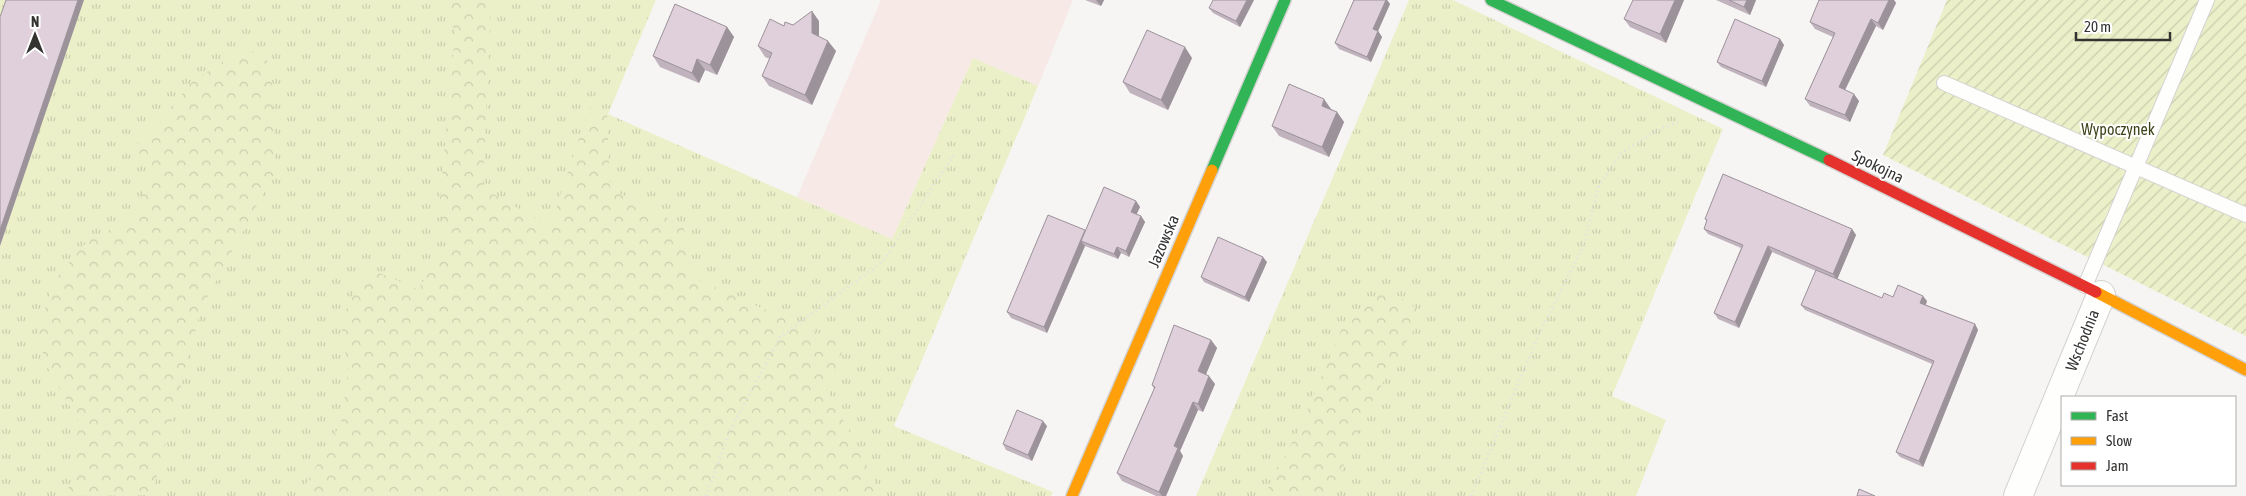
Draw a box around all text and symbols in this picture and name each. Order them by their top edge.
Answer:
north arrow [10,10,60,60]
scale bar [2076,10,2170,42]
text: N [31,14,39,30]
text: 20 m [2084,18,2111,35]
park label: Wypoczynek [2081,120,2155,139]
street label: Spokojna [1849,146,1907,187]
street label: Jazowska [1144,212,1182,270]
street label: Wschodnia [2062,307,2102,373]
legend [2061,396,2236,486]
text: Fast [2106,407,2128,424]
text: Slow [2106,432,2132,449]
text: Jam [2106,457,2129,474]

